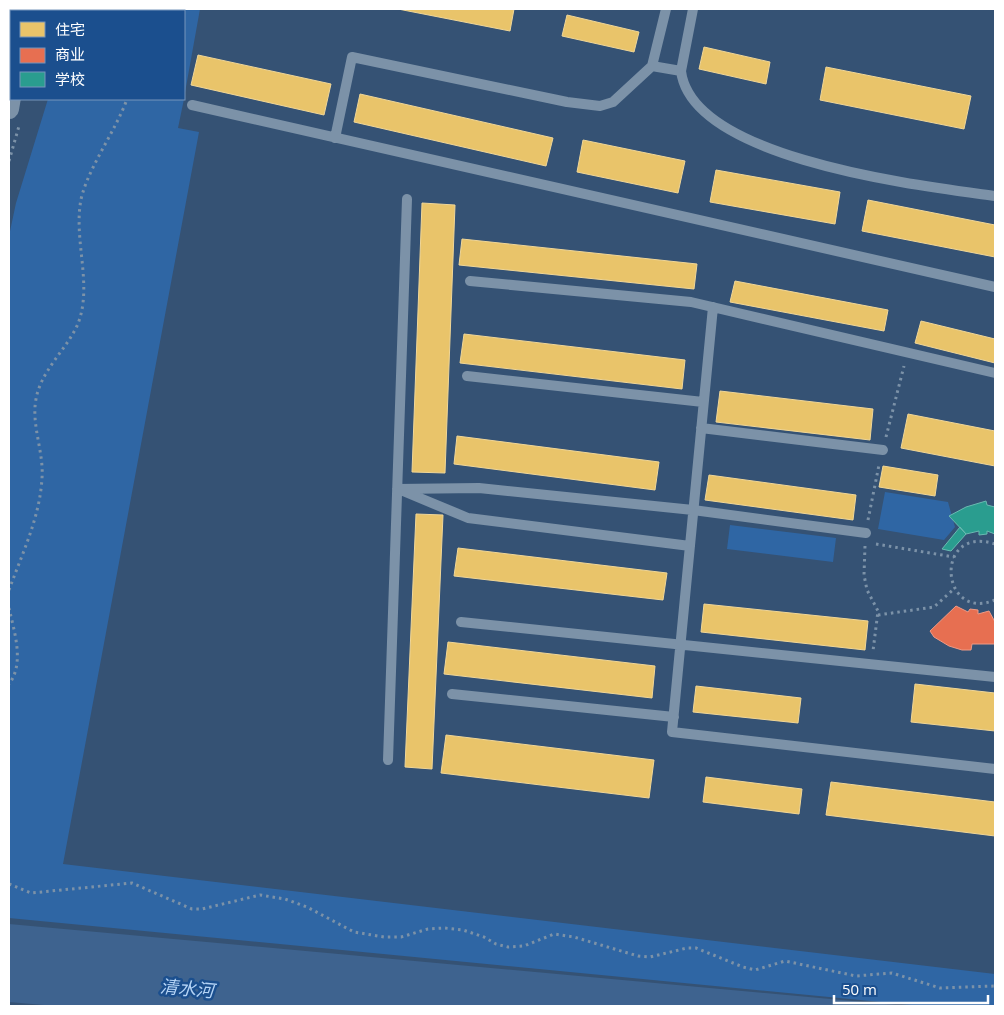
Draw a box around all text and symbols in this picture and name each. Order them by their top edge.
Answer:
legend [10,10,185,100]
text: 住宅 [55,19,85,39]
text: 商业 [55,44,85,64]
text: 学校 [55,69,85,89]
scale bar [834,972,988,1004]
water label: 清水河 [159,974,218,1003]
text: 50 m [842,979,877,999]

